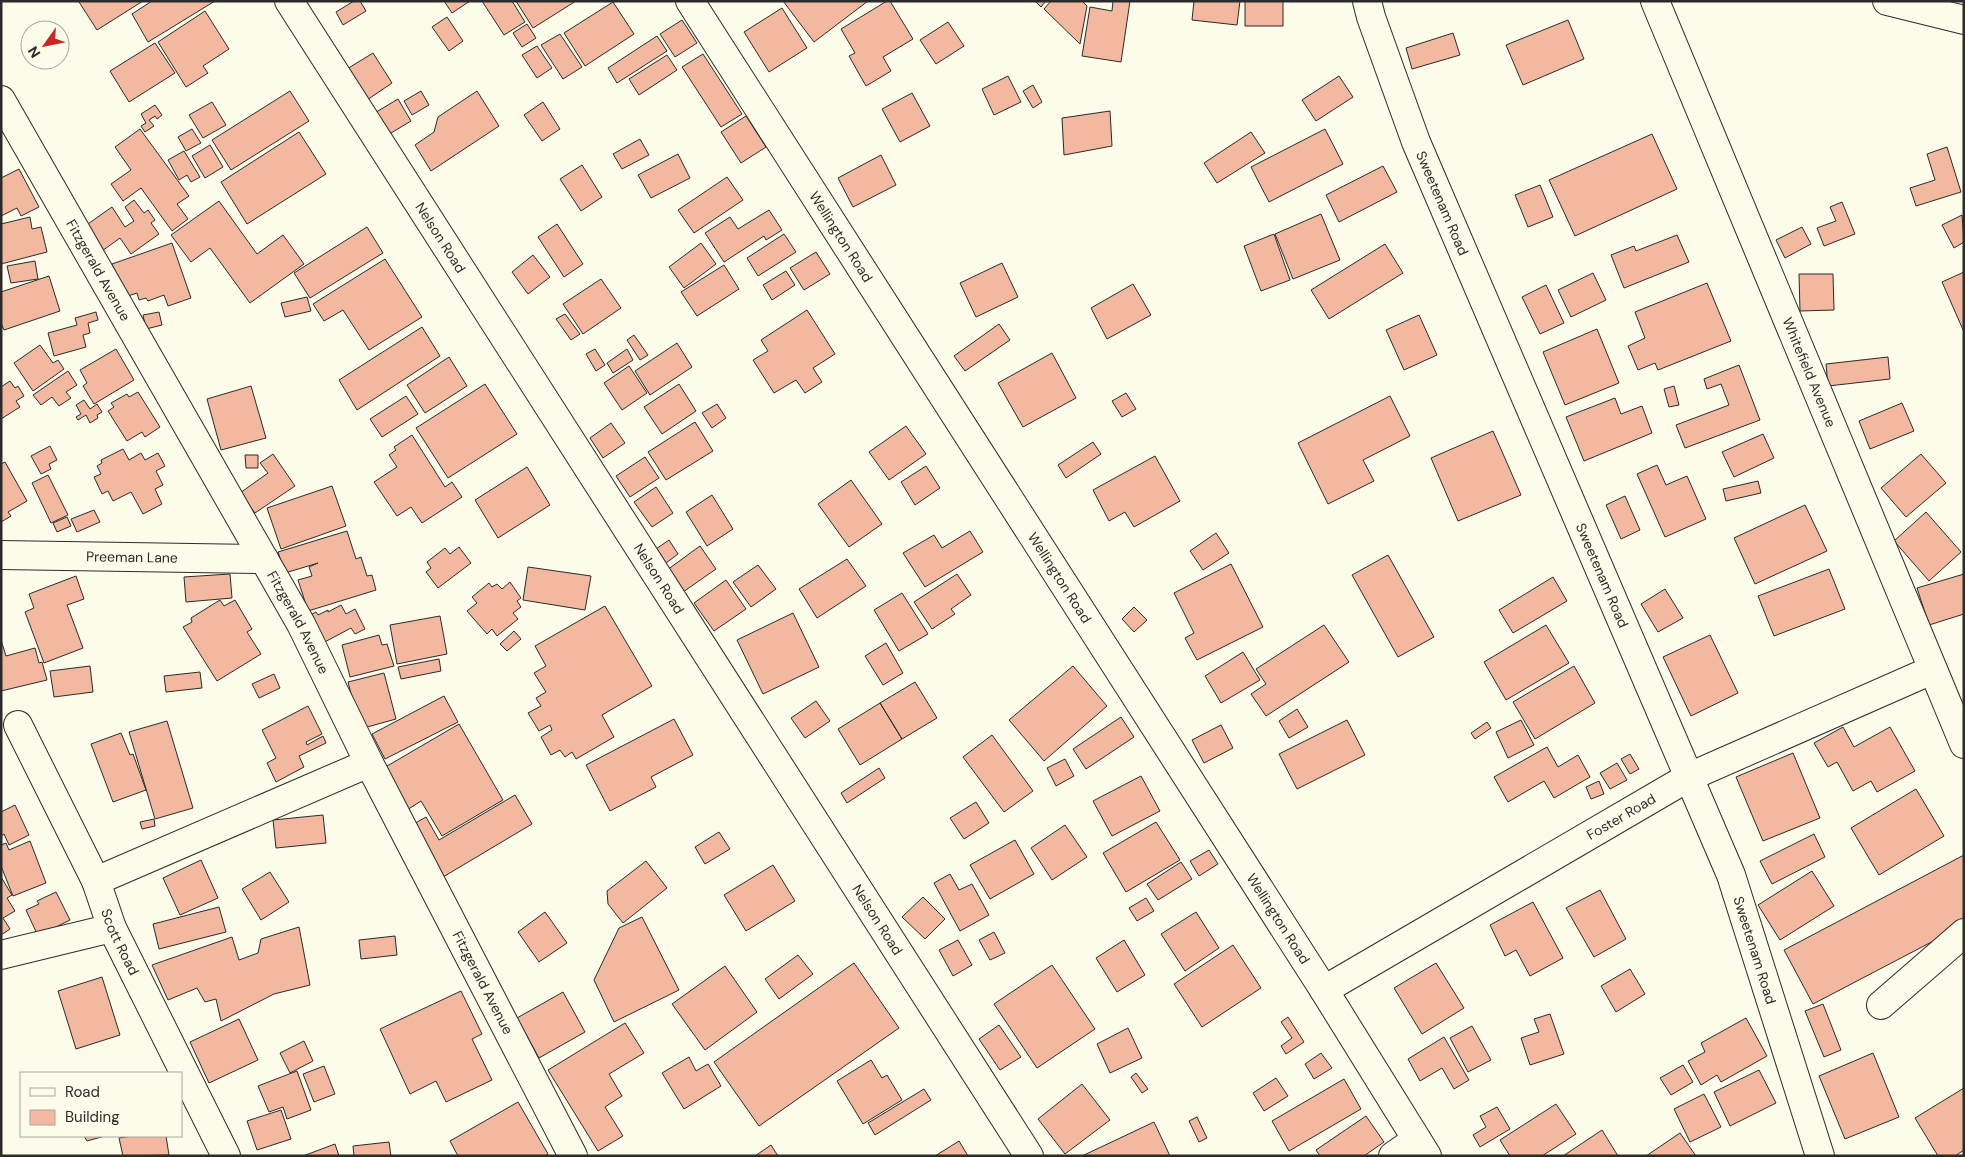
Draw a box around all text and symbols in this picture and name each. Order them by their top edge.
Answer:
north arrow [20,20,70,70]
text: N [24,43,44,61]
street label: Sweetenam Road [1412,148,1473,258]
street label: Wellington Road [805,188,877,285]
street label: Nelson Road [411,199,470,276]
street label: Fitzgerald Avenue [62,216,135,324]
street label: Whitefield Avenue [1779,315,1840,430]
street label: Sweetenam Road [1572,520,1633,630]
street label: Wellington Road [1024,529,1095,626]
street label: Nelson Road [630,540,688,617]
street label: Preeman Lane [86,547,178,567]
street label: Fitzgerald Avenue [263,567,333,677]
street label: Foster Road [1583,789,1659,844]
street label: Wellington Road [1243,870,1314,967]
street label: Nelson Road [848,881,907,958]
street label: Sweetenam Road [1729,894,1780,1006]
street label: Scott Road [97,906,143,978]
street label: Fitzgerald Avenue [449,928,517,1038]
legend [20,1072,182,1137]
text: Road [65,1082,100,1102]
text: Building [65,1107,120,1127]

